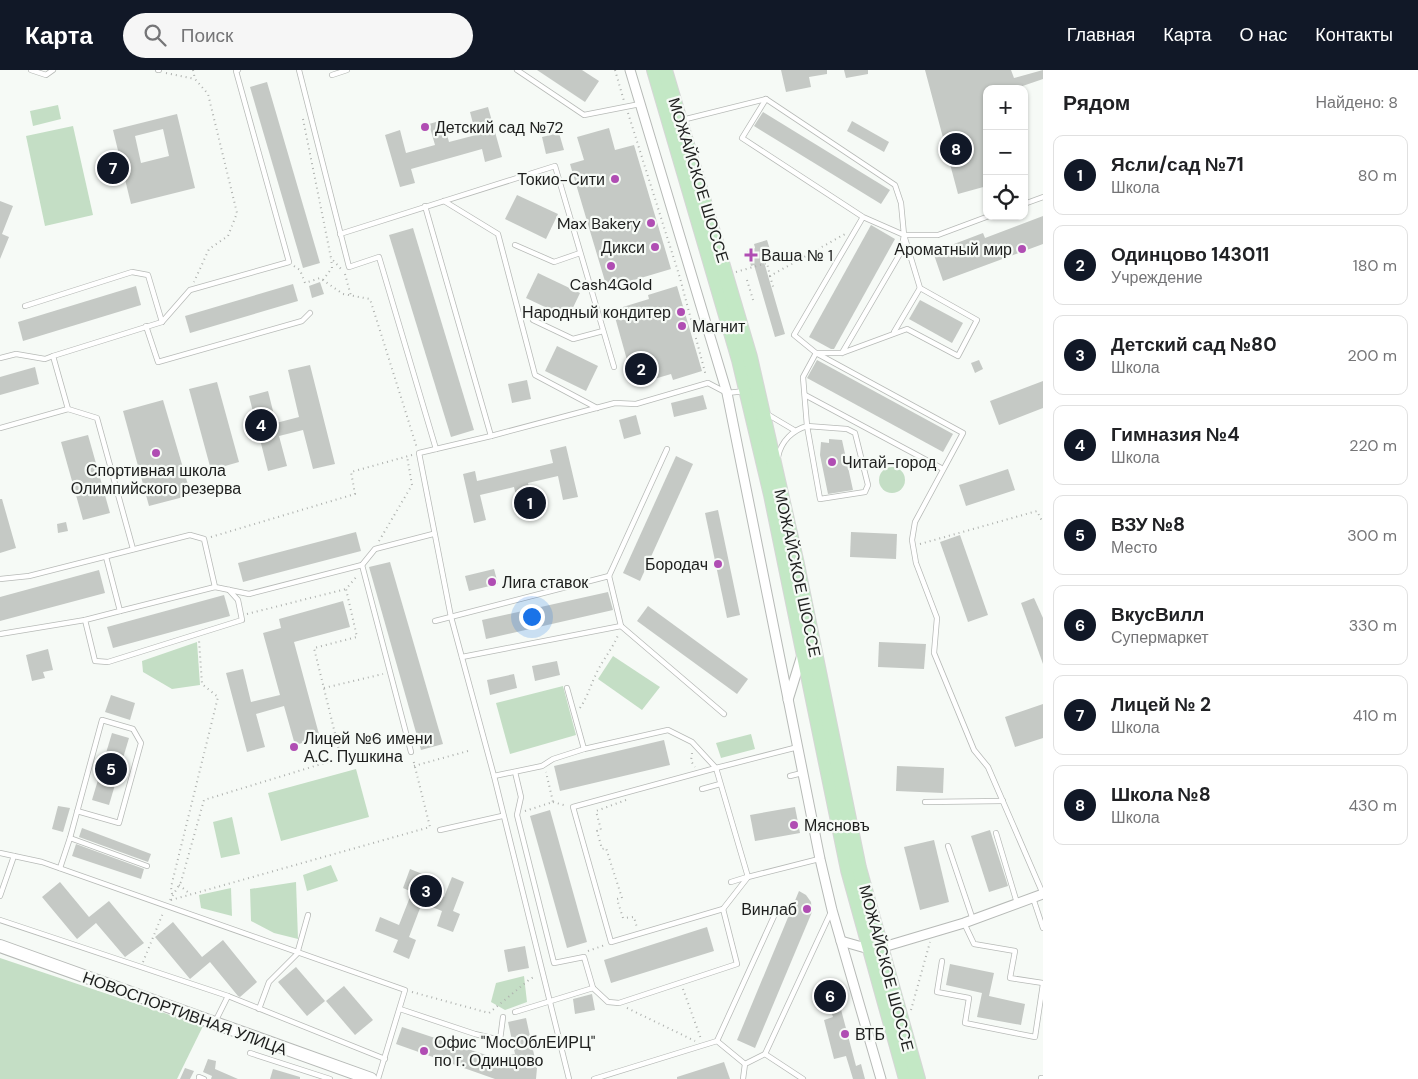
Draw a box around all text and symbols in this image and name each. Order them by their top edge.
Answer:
search box [123,13,473,58]
text: Карта [25,20,93,51]
icon: search [141,21,169,49]
text: Поиск [181,23,233,48]
text: Главная [1067,23,1135,47]
text: Карта [1163,23,1212,47]
text: О нас [1240,23,1287,47]
text: Контакты [1315,23,1393,47]
map controls [983,85,1028,220]
button: + [983,85,1028,130]
text: Рядом [1063,89,1130,117]
text: Найдено: 8 [1315,92,1398,113]
street label: МОЖАЙСКОЕ ШОССЕ [663,95,734,265]
place label: Детский сад №72 [435,117,563,138]
marker: Детский сад №72 [419,121,431,133]
pin: 8 [940,130,972,168]
button: − [983,130,1028,175]
pin: 7 [97,149,129,187]
text: Ясли/сад №71 [1111,152,1244,177]
text: 1 [1077,165,1083,186]
text: 80 m [1358,165,1397,186]
place label: Токио-Сити [517,169,605,190]
marker: Токио-Сити [609,173,621,185]
button: locate [983,175,1028,220]
text: Школа [1111,177,1160,198]
place label: Max Bakery [557,213,641,234]
marker: Max Bakery [645,217,657,229]
place label: Дикси [601,237,645,258]
place label: Ароматный мир [894,239,1012,260]
marker: Дикси [649,241,661,253]
text: Одинцово 143011 [1111,242,1269,267]
marker: Ароматный мир [1016,243,1028,255]
place label: Ваша № 1 [761,245,833,266]
marker: Ваша № 1 [745,249,757,261]
text: 2 [1075,255,1085,276]
text: 180 m [1353,255,1397,276]
marker: Cash4Gold [605,260,617,272]
text: Учреждение [1111,267,1203,288]
place label: Cash4Gold [570,274,652,295]
place label: Народный кондитер [522,302,671,323]
marker: Народный кондитер [675,306,687,318]
place label: Магнит [692,316,746,337]
marker: Магнит [676,320,688,332]
text: Детский сад №80 [1111,332,1277,357]
text: 3 [1075,345,1085,366]
text: 200 m [1348,345,1397,366]
pin: 2 [625,350,657,388]
text: Школа [1111,357,1160,378]
pin: 4 [245,406,277,444]
text: Гимназия №4 [1111,422,1240,447]
text: 4 [1075,435,1085,456]
text: 220 m [1349,435,1397,456]
marker: Спортивная школа Олимпийского резерва [150,447,162,459]
text: Школа [1111,447,1160,468]
place label: Читай-город [842,452,937,473]
marker: Читай-город [826,456,838,468]
place label: Спортивная школа Олимпийского резерва [71,460,241,499]
pin: 1 [514,484,546,522]
street label: МОЖАЙСКОЕ ШОССЕ [769,487,826,659]
text: ВЗУ №8 [1111,512,1185,537]
text: 5 [1075,525,1085,546]
text: 300 m [1347,525,1397,546]
text: Место [1111,537,1157,558]
place label: Бородач [645,554,708,575]
marker: Бородач [712,558,724,570]
place label: Лига ставок [502,572,589,593]
marker: Лига ставок [486,576,498,588]
text: ВкусВилл [1111,602,1204,627]
your location [519,604,545,630]
text: 6 [1075,615,1085,636]
text: 330 m [1349,615,1397,636]
text: Супермаркет [1111,627,1209,648]
text: Лицей № 2 [1111,692,1211,717]
text: 7 [1076,705,1084,726]
text: 410 m [1353,705,1397,726]
text: Школа [1111,717,1160,738]
place label: Лицей №6 имени А.С. Пушкина [304,728,433,767]
marker: Лицей №6 имени А.С. Пушкина [288,741,300,753]
pin: 5 [95,750,127,788]
text: Школа №8 [1111,782,1211,807]
text: 8 [1075,795,1085,816]
text: 430 m [1348,795,1397,816]
text: Школа [1111,807,1160,828]
place label: Мясновъ [804,815,870,836]
marker: Мясновъ [788,819,800,831]
pin: 3 [410,872,442,910]
street label: МОЖАЙСКОЕ ШОССЕ [854,883,919,1054]
place label: Винлаб [741,899,797,920]
marker: Винлаб [801,903,813,915]
street label: НОВОСПОРТИВНАЯ УЛИЦА [80,967,290,1060]
pin: 6 [814,977,846,1015]
place label: ВТБ [855,1024,885,1045]
marker: ВТБ [839,1028,851,1040]
place label: Офис "МосОблЕИРЦ" по г. Одинцово [434,1032,596,1071]
marker: Офис "МосОблЕИРЦ" по г. Одинцово [418,1045,430,1057]

